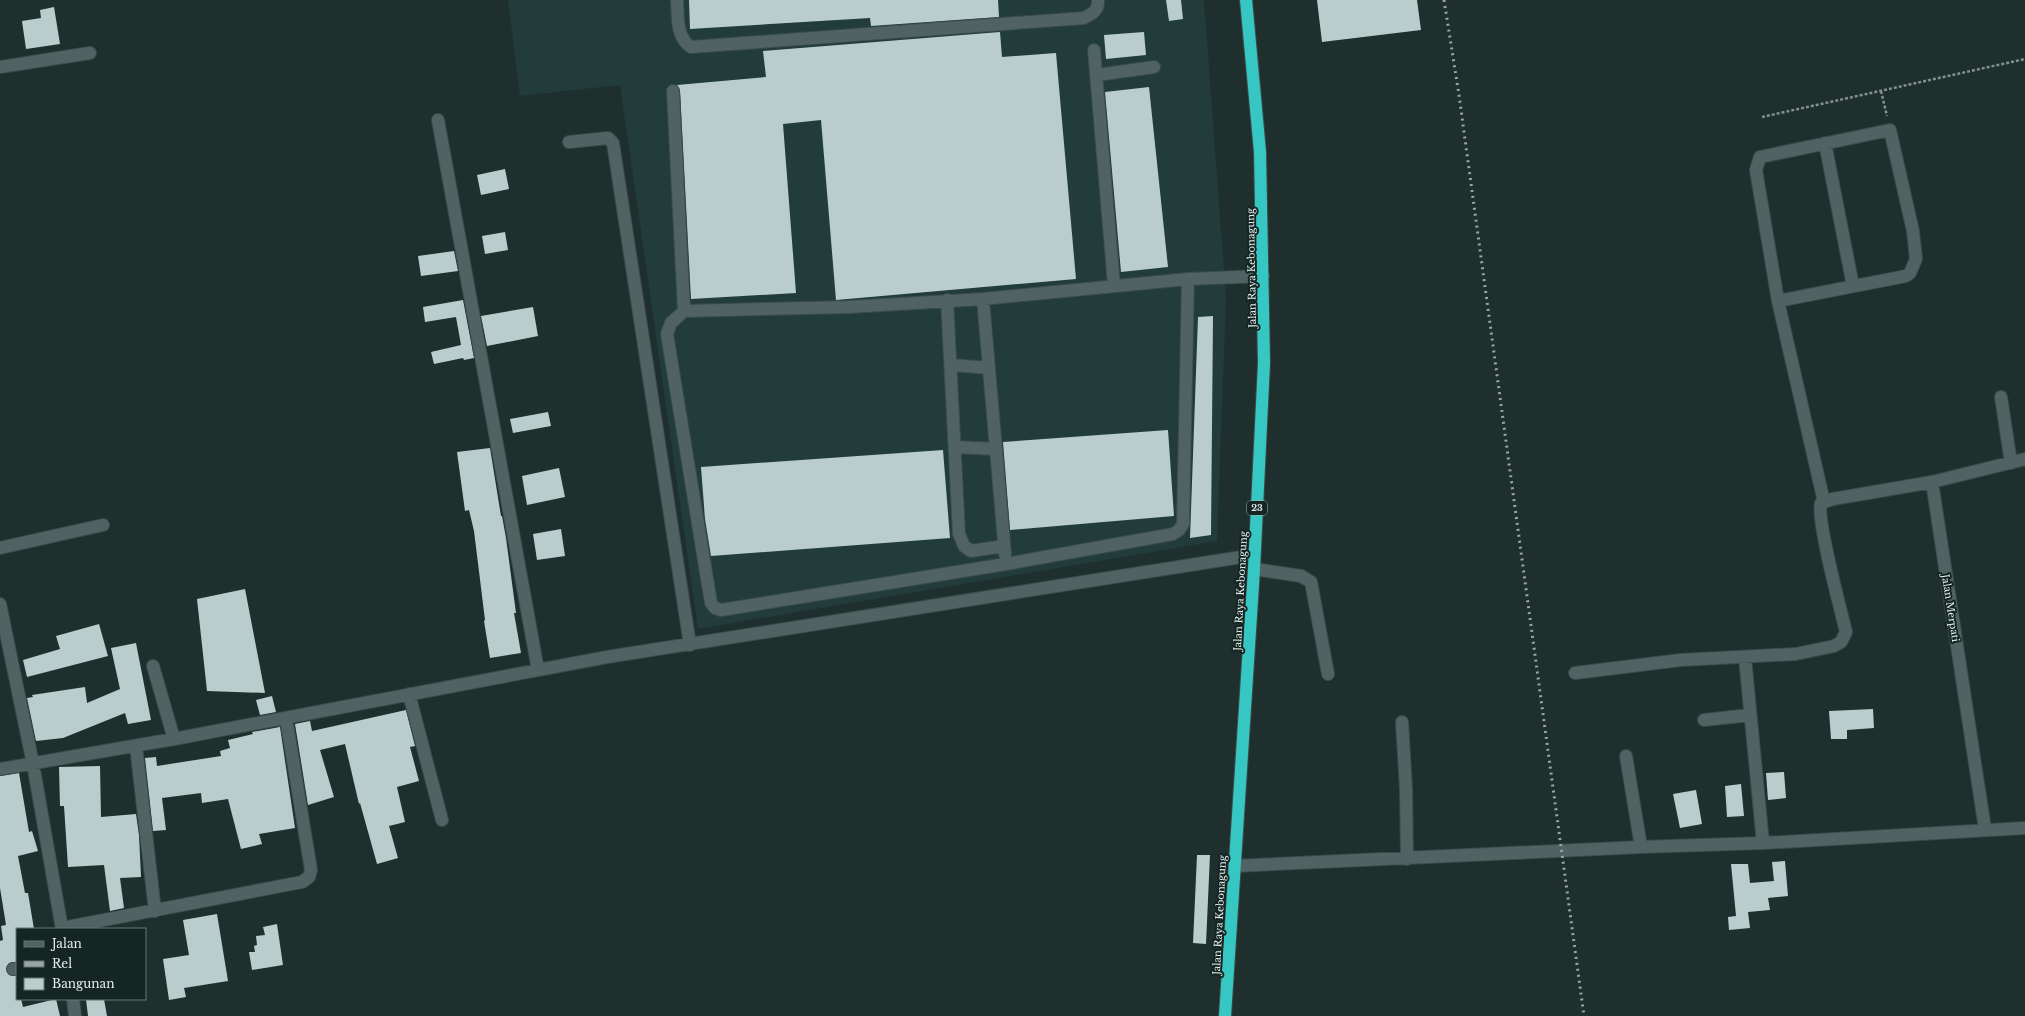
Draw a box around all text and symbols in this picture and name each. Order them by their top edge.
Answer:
street label: Jalan Raya Kebonagung [1244,207,1259,330]
road number: 23 [1247,501,1267,515]
street label: Jalan Raya Kebonagung [1231,530,1250,653]
street label: Jalan Merpati [1938,571,1962,643]
street label: Jalan Raya Kebonagung [1210,854,1229,977]
legend [16,928,146,1000]
text: Jalan [50,936,82,951]
text: Rel [52,956,72,971]
text: Bangunan [52,976,115,991]

